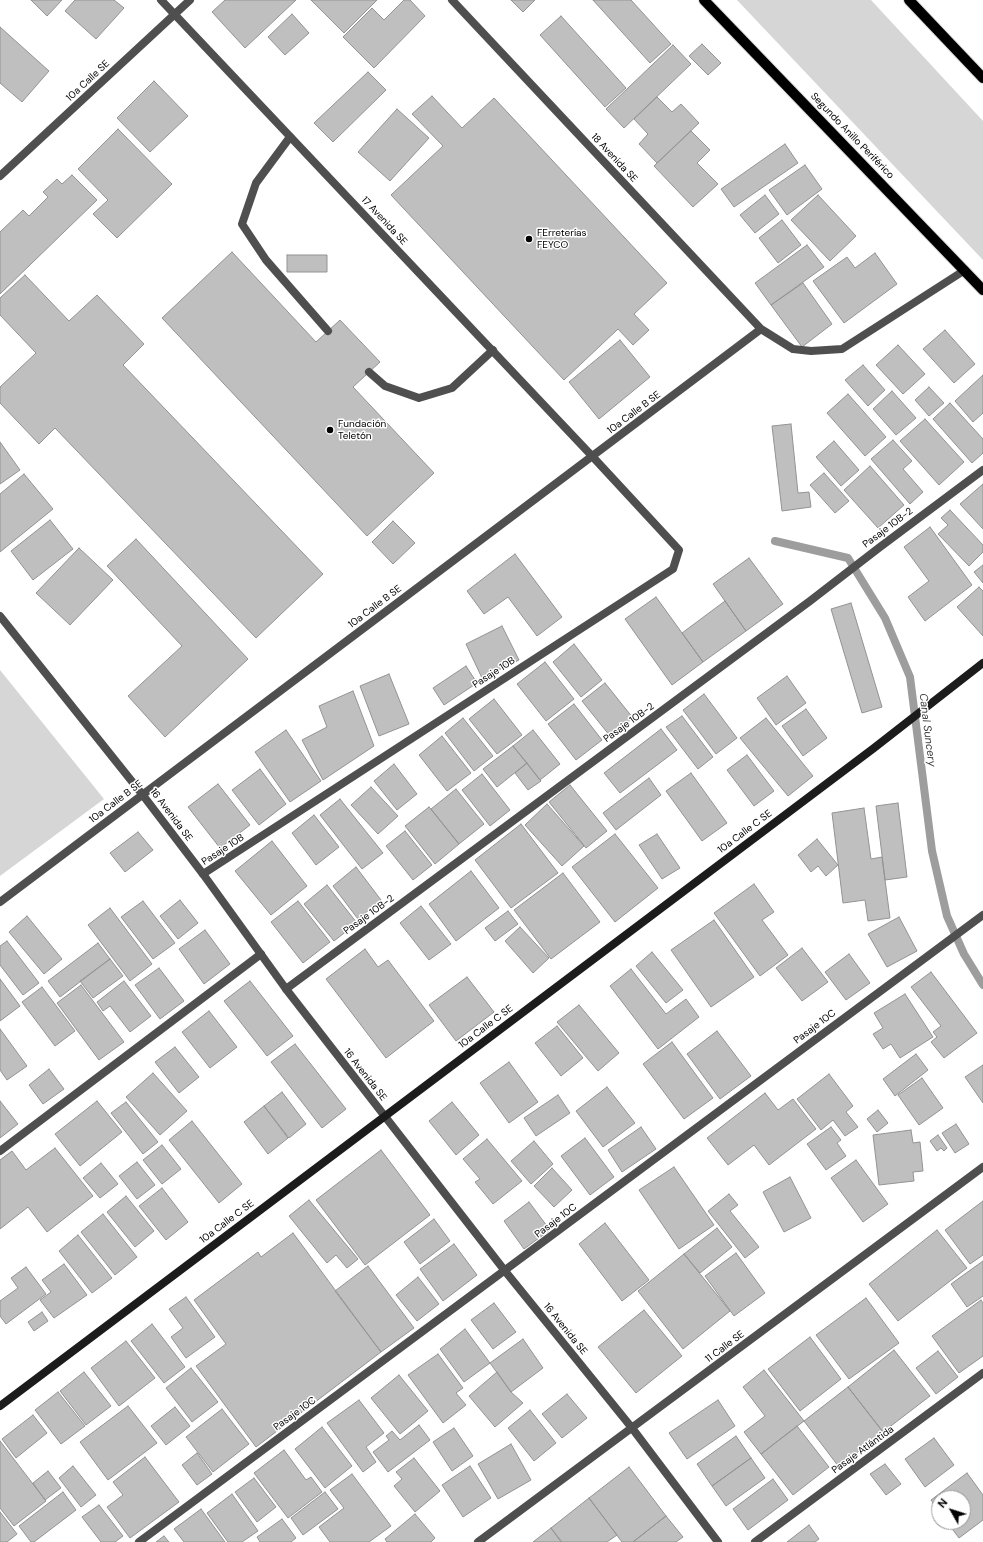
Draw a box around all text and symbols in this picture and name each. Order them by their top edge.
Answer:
street label: 10a Calle SE [64,58,112,104]
street label: Segundo Anillo Periférico [808,90,896,182]
street label: 18 Avenida SE [588,131,640,185]
street label: 17 Avenida SE [359,194,409,248]
place label: FErreterías FEYCO [537,227,587,250]
marker: FErreterías FEYCO [524,234,534,244]
street label: 10a Calle B SE [605,389,663,437]
place label: Fundación Teletón [338,418,386,442]
marker: Fundación Teletón [325,425,335,435]
street label: Pasaje 10B-2 [861,505,915,551]
street label: 10a Calle B SE [346,583,404,631]
street label: Pasaje 10B [471,655,517,691]
water label: Canal Suncery [916,693,938,767]
street label: Pasaje 10B-2 [601,701,657,745]
street label: 10a Calle B SE [87,778,145,826]
street label: 16 Avenida SE [147,786,195,844]
street label: 10a Calle C SE [716,808,774,856]
street label: Pasaje 10B [200,832,246,868]
street label: Pasaje 10B-2 [341,893,397,937]
street label: 10a Calle C SE [457,1003,515,1051]
street label: Pasaje 10C [792,1007,838,1047]
street label: 16 Avenida SE [341,1047,389,1103]
street label: 10a Calle C SE [198,1198,256,1246]
street label: Pasaje 10C [533,1201,579,1241]
street label: 16 Avenida SE [541,1301,589,1357]
street label: 11 Calle SE [703,1328,747,1366]
street label: Pasaje 10C [272,1395,318,1433]
street label: Pasaje Atlántida [830,1423,896,1477]
north arrow [931,1490,971,1530]
text: N [934,1496,950,1511]

